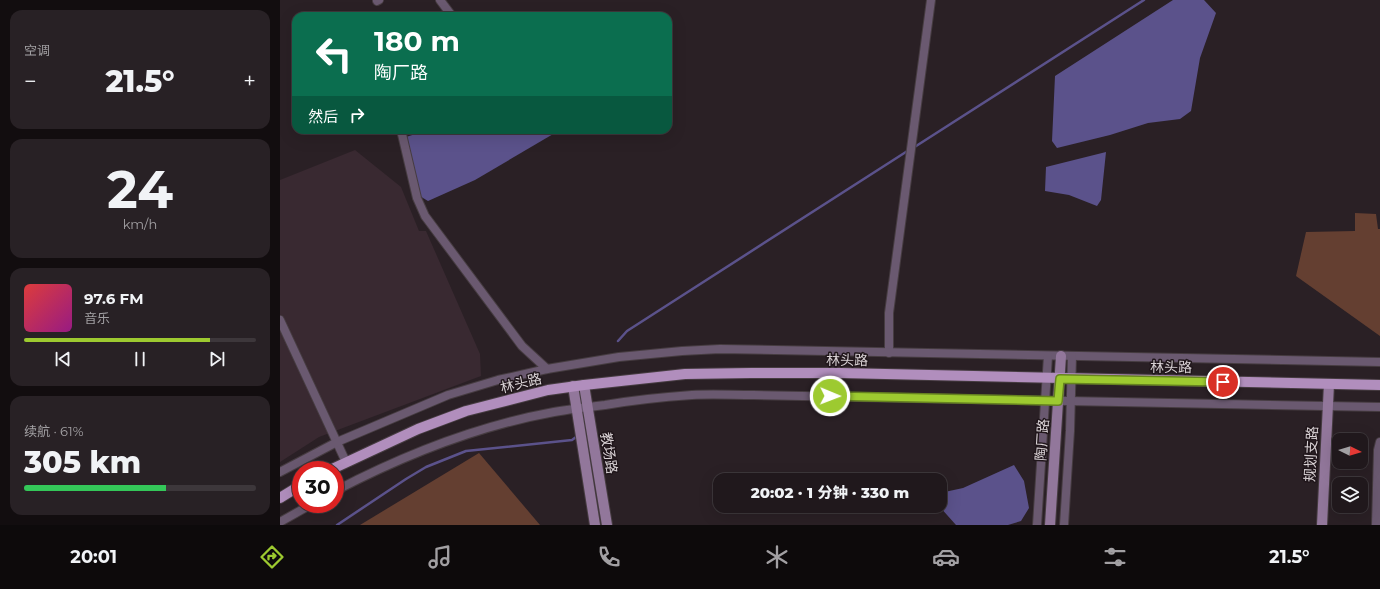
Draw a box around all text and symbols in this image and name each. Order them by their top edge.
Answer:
text: 180 m [374,24,460,58]
icon: left [308,28,360,80]
text: 空调 [24,42,50,58]
text: 陶厂路 [374,62,428,84]
text: 21.5° [105,63,175,100]
text: − [24,68,37,95]
text: + [243,68,256,95]
icon: right [346,104,368,126]
text: 然后 [308,107,338,126]
text: 24 [107,158,173,221]
text: km/h [123,216,157,232]
text: 97.6 FM [84,289,144,308]
text: 音乐 [84,310,110,326]
icon: previous [52,348,74,370]
icon: pause [129,348,151,370]
icon: next [206,348,228,370]
street label: 林头路 [826,351,868,369]
street label: 林头路 [1150,358,1192,376]
pin [1206,365,1240,399]
street label: 林头路 [498,369,544,397]
icon: arrive [1212,371,1234,393]
position arrow [809,375,851,417]
street label: 陶厂路 [1032,418,1052,462]
text: 续航 · 61% [24,423,83,439]
street label: 规划支路 [1301,426,1321,482]
street label: 教场路 [597,431,621,475]
north arrow [1332,433,1368,469]
map controls [1332,433,1368,513]
text: 305 km [24,444,141,481]
speed limit sign: 30 [292,461,344,513]
button: layers [1332,477,1368,513]
text: 20:02 · 1 分钟 · 330 m [751,483,909,502]
icon: directions [258,543,286,571]
icon: music [426,543,454,571]
icon: phone [595,543,623,571]
icon: climate [763,543,791,571]
icon: car [932,543,960,571]
icon: filters [1101,543,1129,571]
text: 20:01 [70,546,117,568]
text: 21.5° [1269,546,1310,568]

